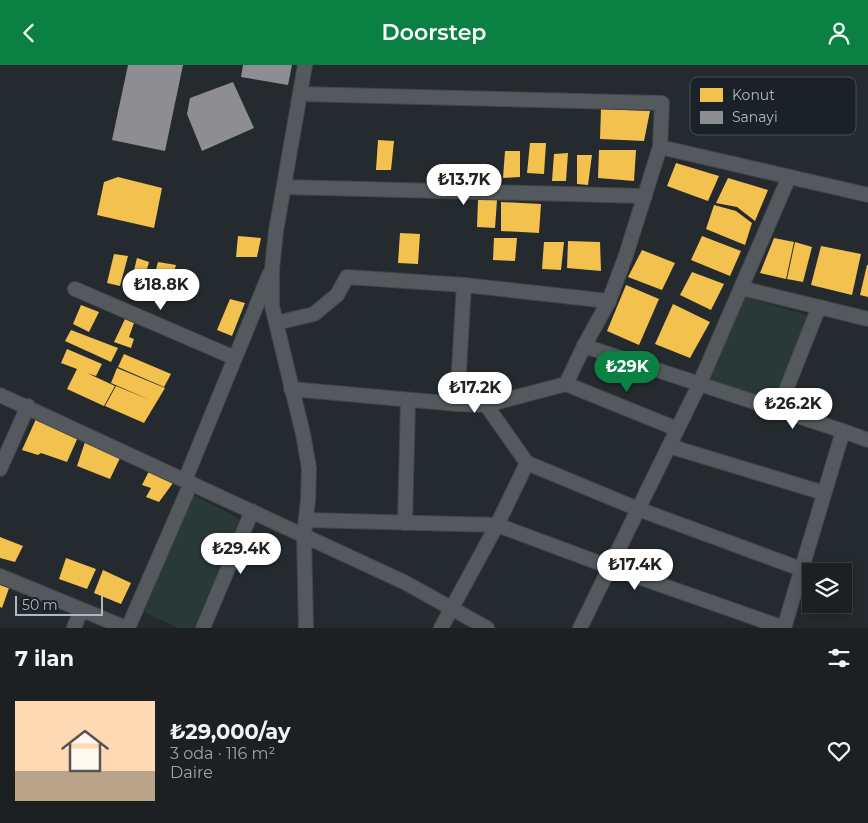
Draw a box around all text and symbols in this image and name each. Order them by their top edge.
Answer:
icon: back [15,19,43,47]
text: Doorstep [382,19,486,46]
icon: person [825,19,853,47]
legend [690,77,856,135]
text: Konut [732,86,775,104]
text: Sanayi [732,108,778,126]
pin: ₺13.7K [423,163,505,206]
text: ₺13.7K [438,170,490,189]
pin: ₺18.8K [120,269,202,311]
text: ₺18.8K [133,275,189,294]
pin: ₺29K [597,351,657,393]
text: ₺29K [605,357,649,376]
pin: ₺17.2K [434,371,516,414]
text: ₺17.2K [449,378,501,397]
pin: ₺26.2K [752,387,834,430]
text: ₺26.2K [764,394,822,413]
pin: ₺29.4K [200,533,282,575]
text: ₺29.4K [212,539,270,558]
pin: ₺17.4K [594,549,676,591]
text: ₺17.4K [608,555,662,574]
map controls [802,563,852,613]
button: layers [802,563,852,613]
scale bar [15,593,102,616]
text: 50 m [22,596,58,614]
icon: filters [825,644,853,672]
text: 7 ilan [15,646,74,671]
text: ₺29,000/ay [170,719,291,744]
icon: home [55,721,115,781]
icon: heart [825,737,853,765]
text: 3 oda · 116 m² [170,744,275,763]
text: Daire [170,763,213,782]

